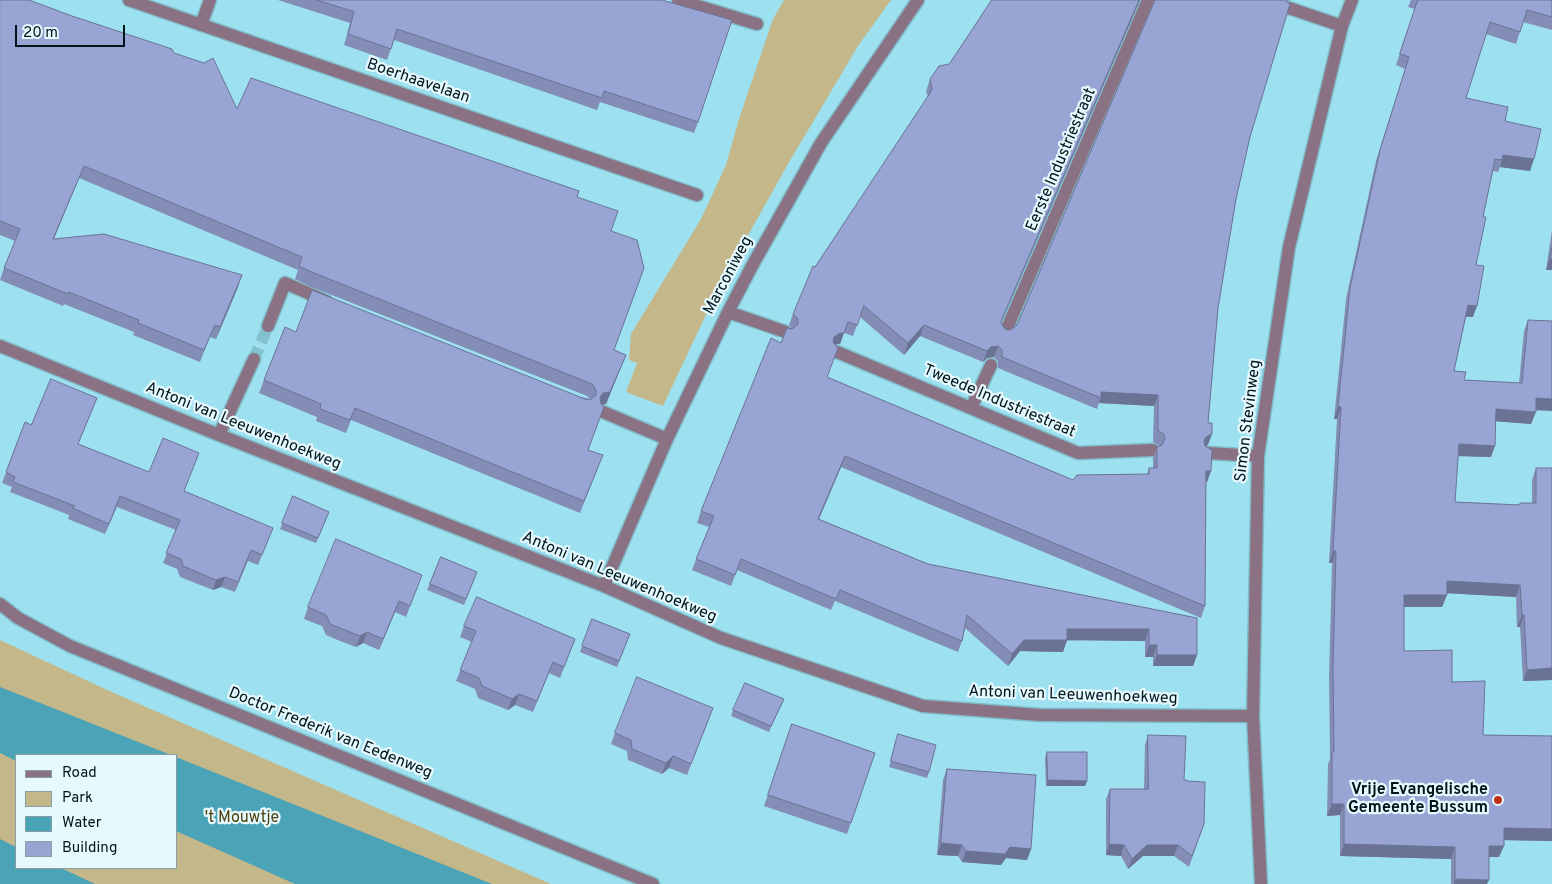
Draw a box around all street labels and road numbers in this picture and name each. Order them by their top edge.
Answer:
street label: Boerhaavelaan [364,55,472,109]
street label: Eerste Industriestraat [1023,85,1101,235]
street label: Marconiweg [700,233,758,319]
street label: Simon Stevinweg [1232,359,1266,483]
street label: Tweede Industriestraat [920,361,1078,443]
street label: Antoni van Leeuwenhoekweg [142,379,344,475]
street label: Antoni van Leeuwenhoekweg [519,528,719,628]
street label: Antoni van Leeuwenhoekweg [968,683,1178,709]
street label: Doctor Frederik van Eedenweg [225,684,435,784]

